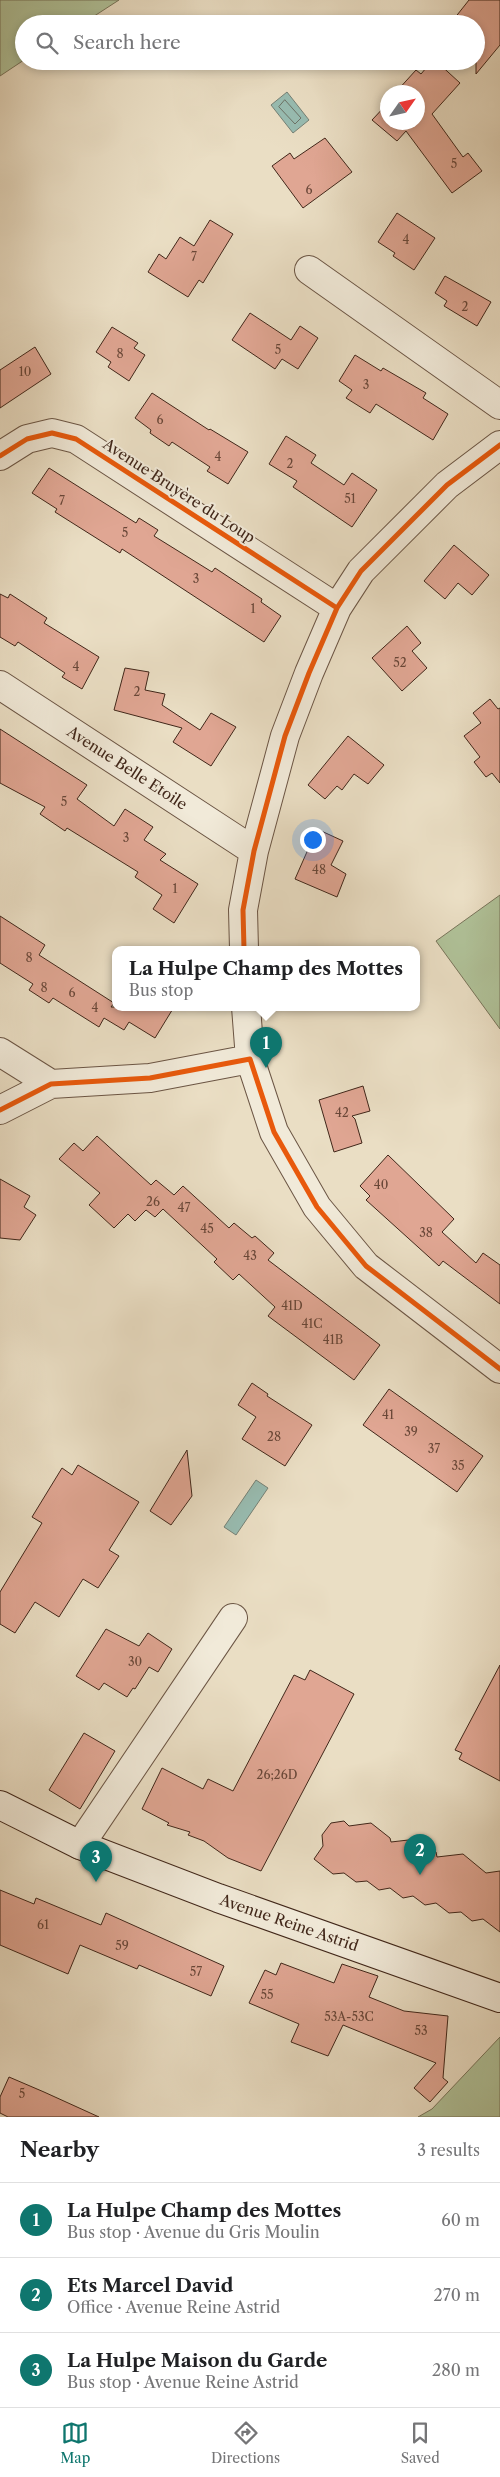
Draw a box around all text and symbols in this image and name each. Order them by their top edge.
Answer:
search box [15,15,485,70]
icon: search [33,29,61,57]
text: Search here [73,31,181,54]
north arrow [380,85,425,130]
house number: 5 [451,156,457,171]
house number: 6 [305,182,313,197]
house number: 4 [403,232,410,247]
house number: 7 [191,249,197,264]
house number: 2 [462,299,469,314]
house number: 5 [275,342,281,357]
house number: 8 [116,346,124,361]
house number: 10 [19,364,31,379]
house number: 3 [363,377,369,392]
house number: 6 [156,412,164,427]
street label: Avenue Bruyère du Loup [99,434,259,547]
house number: 4 [215,449,222,464]
house number: 2 [287,456,294,471]
house number: 51 [344,491,356,506]
house number: 7 [59,493,65,508]
house number: 5 [122,525,128,540]
house number: 3 [193,571,199,586]
house number: 1 [250,601,256,616]
house number: 52 [393,655,407,670]
house number: 4 [73,659,80,674]
house number: 2 [134,684,141,699]
street label: Avenue Belle Etoile [63,721,191,814]
house number: 5 [61,794,67,809]
your location [300,827,326,853]
house number: 3 [123,830,129,845]
house number: 48 [312,862,326,877]
house number: 1 [172,881,178,896]
popup [112,946,420,1011]
house number: 8 [25,950,33,965]
text: La Hulpe Champ des Mottes [129,957,403,980]
house number: 8 [40,980,48,995]
text: Bus stop [129,980,193,1000]
house number: 6 [68,985,76,1000]
house number: 4 [92,1000,99,1015]
pin: 1 [250,1027,282,1068]
house number: 42 [335,1105,349,1120]
house number: 40 [374,1177,388,1192]
house number: 26 [146,1194,160,1209]
house number: 47 [178,1200,191,1215]
house number: 45 [200,1221,214,1236]
house number: 38 [419,1225,433,1240]
house number: 43 [243,1248,257,1263]
house number: 41D [281,1298,303,1313]
house number: 41C [301,1316,323,1331]
house number: 41B [323,1332,343,1347]
house number: 41 [382,1407,394,1422]
house number: 39 [404,1424,418,1439]
house number: 28 [267,1429,281,1444]
house number: 37 [428,1441,440,1456]
house number: 35 [451,1458,465,1473]
house number: 30 [128,1654,142,1669]
house number: 26;26D [257,1767,298,1782]
pin: 2 [404,1834,436,1875]
pin: 3 [80,1841,112,1882]
street label: Avenue Reine Astrid [216,1890,361,1955]
house number: 61 [37,1917,49,1932]
house number: 59 [115,1938,129,1953]
house number: 57 [190,1964,202,1979]
house number: 55 [260,1987,274,2002]
house number: 53A-53C [324,2009,374,2024]
house number: 53 [414,2023,428,2038]
house number: 5 [19,2086,25,2101]
text: Nearby [20,2137,99,2162]
text: 3 results [417,2140,480,2160]
text: La Hulpe Champ des Mottes [67,2199,341,2222]
text: 1 [32,2210,40,2230]
text: 60 m [441,2210,480,2230]
text: Bus stop · Avenue du Gris Moulin [67,2222,320,2242]
text: Ets Marcel David [67,2274,233,2297]
text: 2 [31,2285,41,2305]
text: 270 m [434,2285,480,2305]
text: Office · Avenue Reine Astrid [67,2297,280,2317]
text: La Hulpe Maison du Garde [67,2349,327,2372]
text: 3 [31,2360,41,2380]
text: 280 m [432,2360,480,2380]
text: Bus stop · Avenue Reine Astrid [67,2372,299,2392]
tab: Map [60,2419,90,2467]
tab: Directions [211,2419,280,2467]
tab: Saved [401,2419,440,2467]

